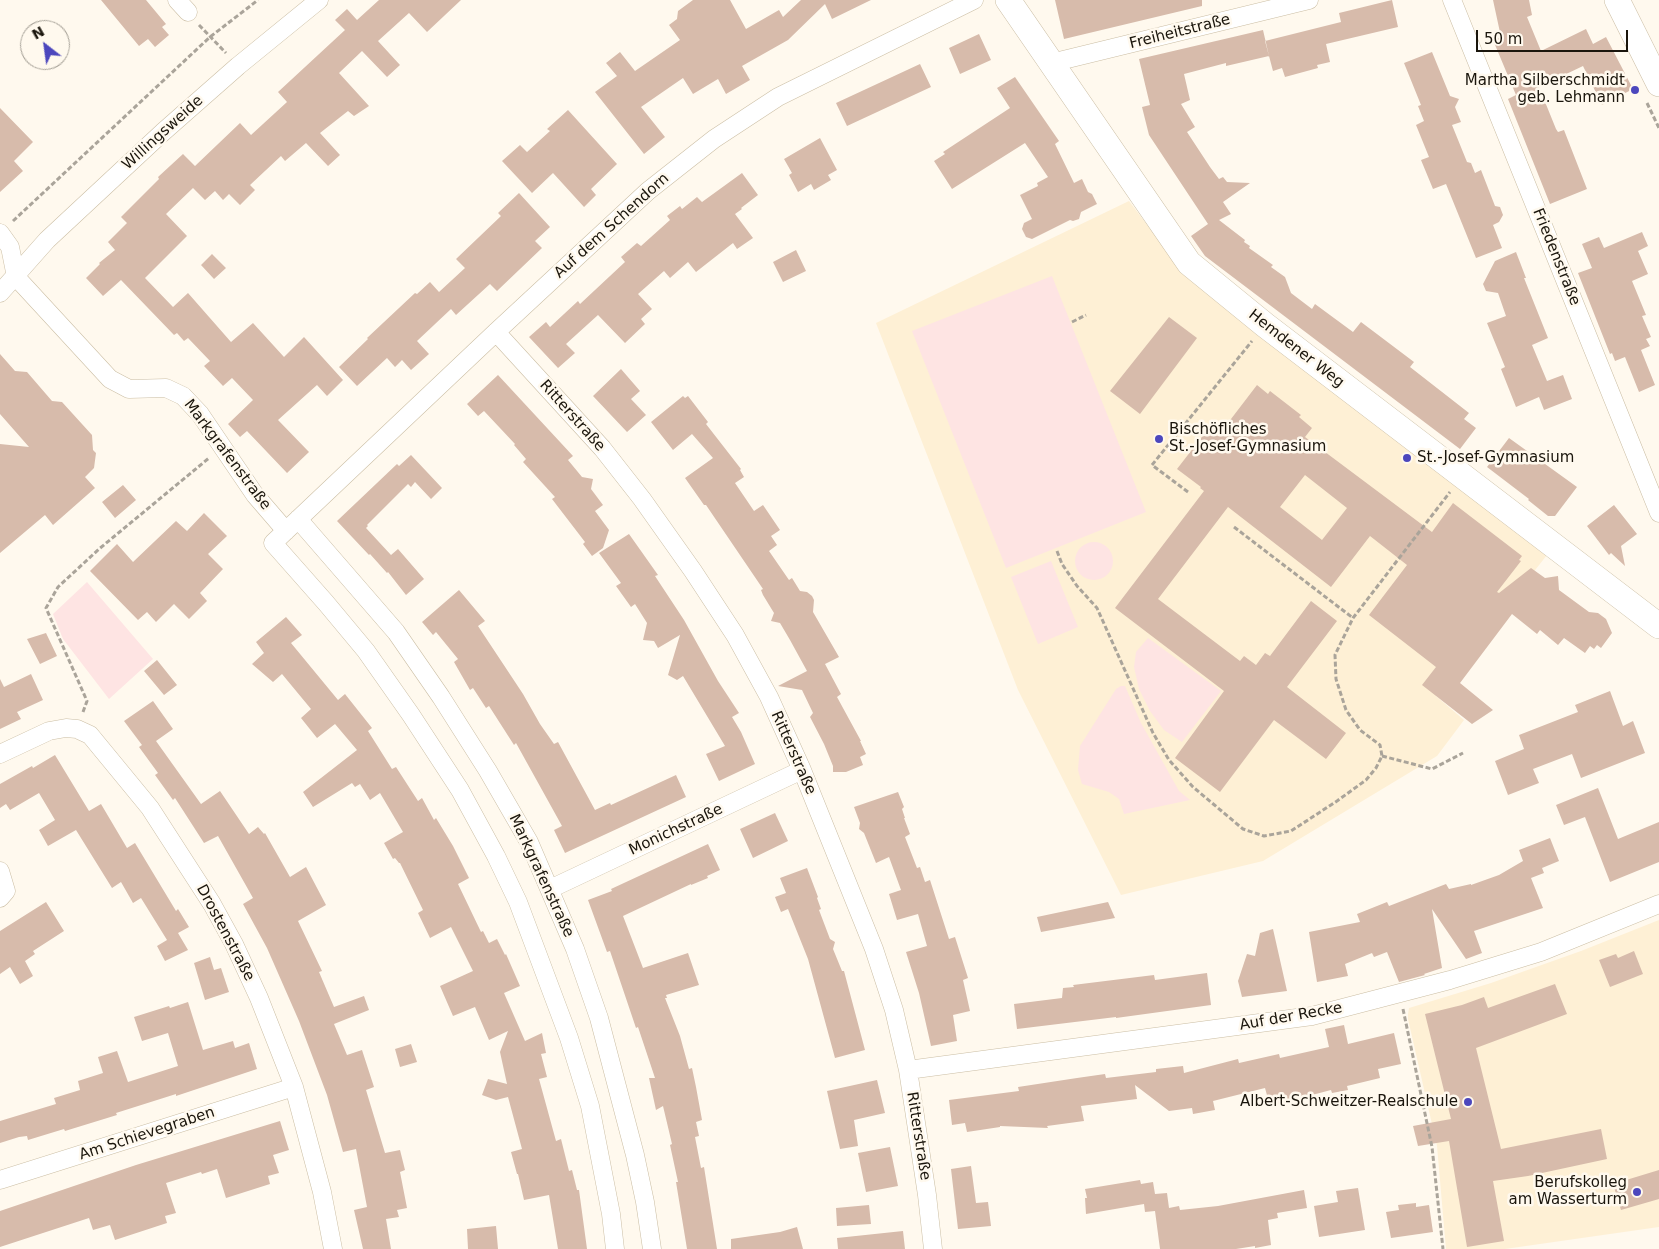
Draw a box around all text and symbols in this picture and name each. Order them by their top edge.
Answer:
street label: Freiheitstraße [1128,11,1232,53]
north arrow [20,20,70,70]
scale bar [1479,20,1632,52]
text: N [29,23,47,43]
text: 50 m [1484,30,1522,48]
place label: Martha Silberschmidt geb. Lehmann [1465,72,1625,107]
marker: Martha Silberschmidt geb. Lehmann [1629,84,1641,96]
street label: Willingsweide [119,92,207,174]
street label: Auf dem Schendorn [551,170,673,282]
street label: Friedenstraße [1528,206,1584,308]
street label: Hemdener Weg [1245,306,1347,392]
street label: Ritterstraße [535,377,609,455]
street label: Markgrafenstraße [180,396,274,514]
place label: Bischöfliches St.-Josef-Gymnasium [1169,421,1326,456]
marker: Bischöfliches St.-Josef-Gymnasium [1153,433,1165,445]
place label: St.-Josef-Gymnasium [1417,449,1574,467]
marker: St.-Josef-Gymnasium [1401,452,1413,464]
street label: Ritterstraße [767,708,819,798]
street label: Monichstraße [626,800,726,860]
street label: Markgrafenstraße [505,812,577,940]
street label: Drostenstraße [192,882,258,984]
street label: Auf der Recke [1238,999,1344,1035]
street label: Ritterstraße [902,1090,934,1182]
place label: Albert-Schweitzer-Realschule [1240,1093,1458,1111]
marker: Albert-Schweitzer-Realschule [1462,1096,1474,1108]
street label: Am Schievegraben [77,1104,217,1164]
place label: Berufskolleg am Wasserturm [1508,1174,1627,1209]
marker: Berufskolleg am Wasserturm [1631,1186,1643,1198]

